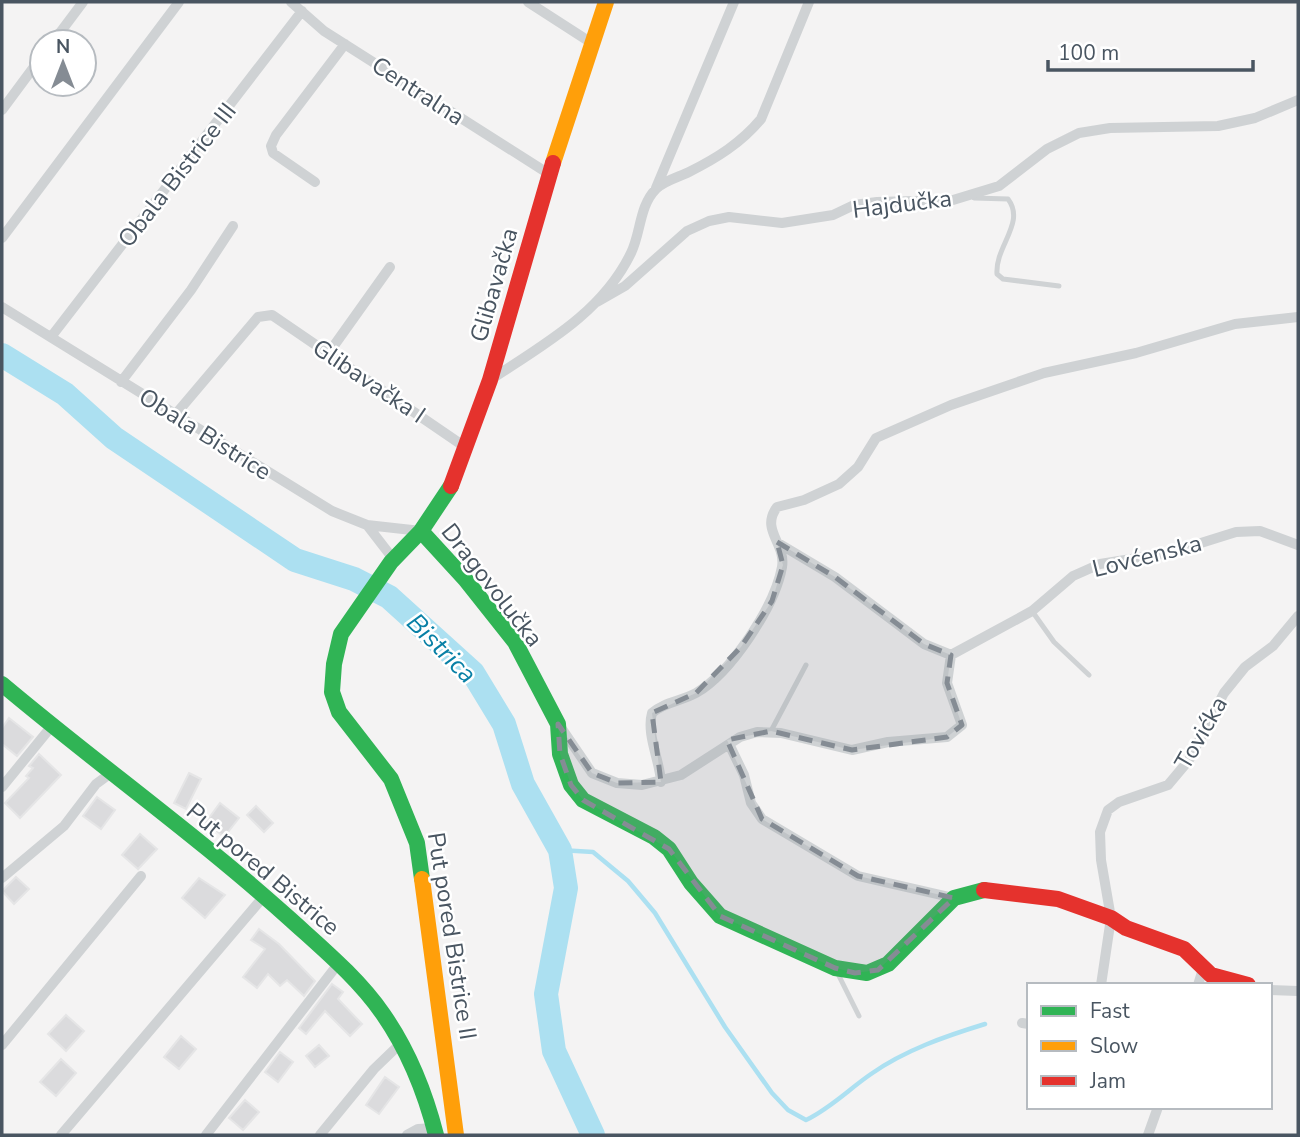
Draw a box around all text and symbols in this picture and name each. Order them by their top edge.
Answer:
north arrow [28,28,98,98]
scale bar [1048,28,1253,72]
text: N [56,34,70,60]
text: 100 m [1058,39,1119,67]
street label: Centralna [365,49,471,133]
street label: Obala Bistrice III [110,96,244,254]
street label: Hajdučka [851,182,953,226]
street label: Glibavačka [462,224,526,346]
street label: Glibavačka I [306,332,432,430]
street label: Obala Bistrice [133,381,277,487]
street label: Dragovolučka [434,517,550,653]
street label: Lovćenska [1089,527,1205,585]
water label: Bistrica [399,606,484,691]
street label: Tovićka [1167,691,1235,775]
street label: Put pored Bistrice [179,795,347,943]
street label: Put pored Bistrice II [420,830,484,1042]
legend [1027,983,1272,1109]
text: Fast [1090,997,1130,1025]
text: Slow [1090,1032,1139,1060]
text: Jam [1089,1067,1126,1095]

